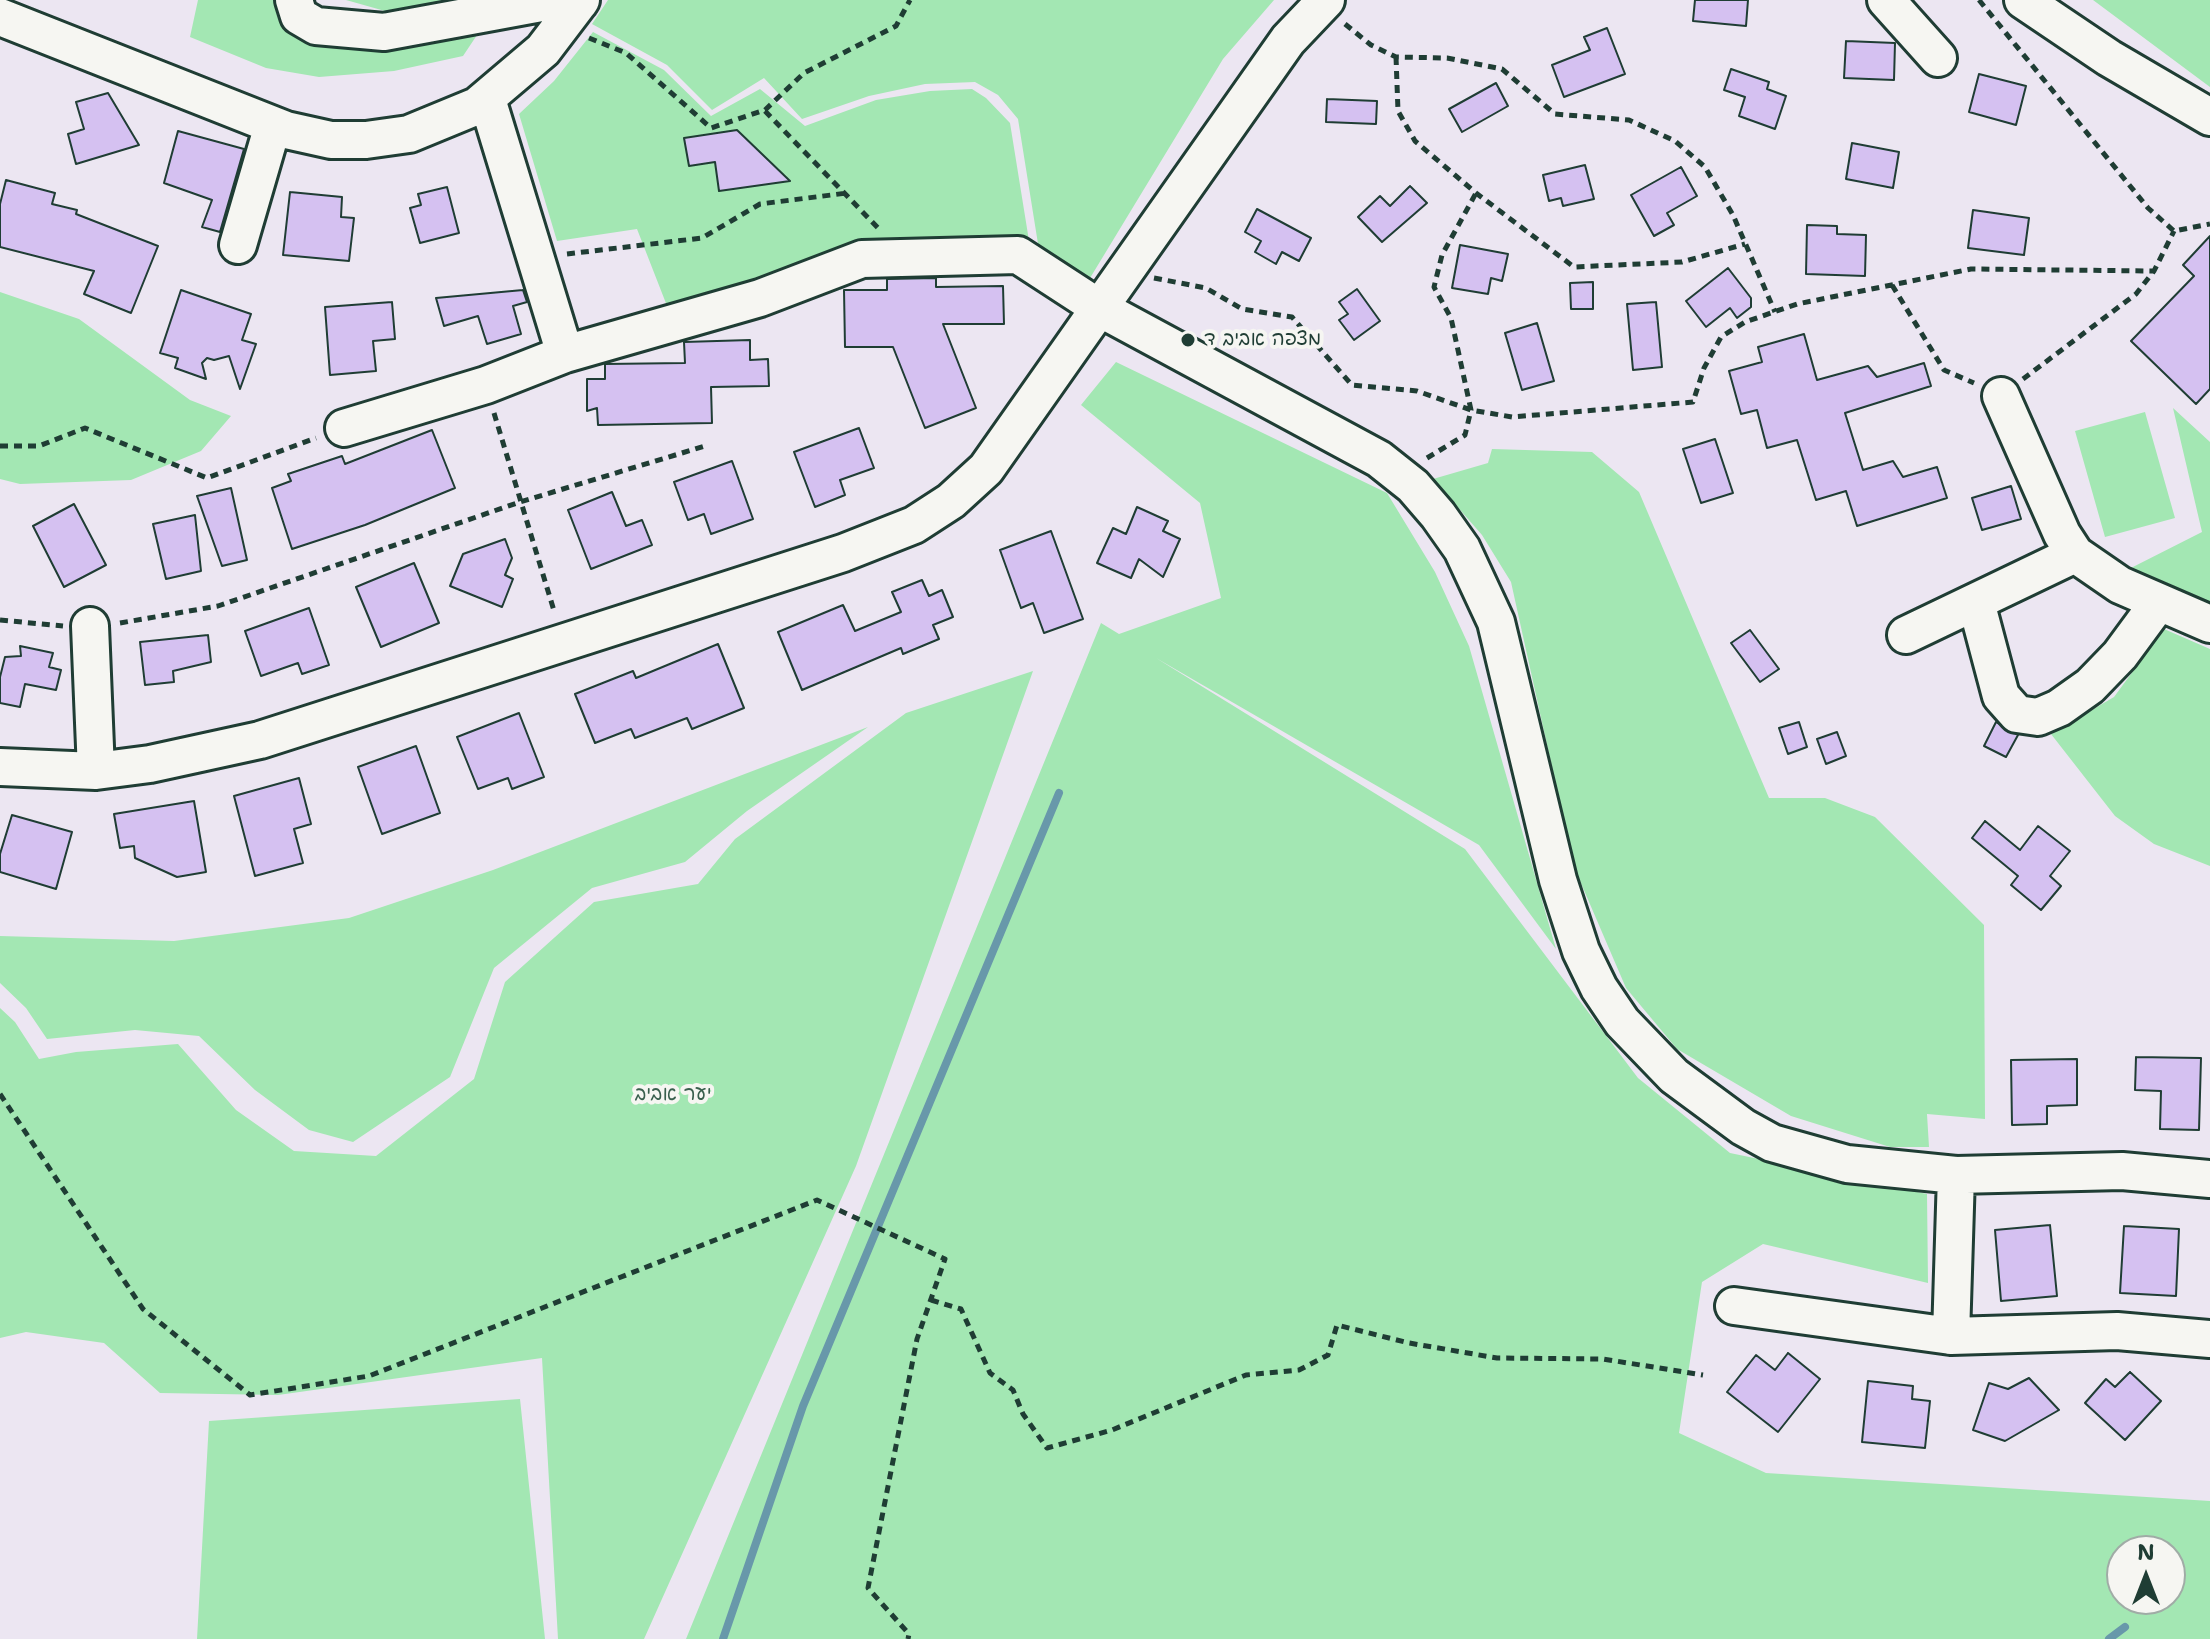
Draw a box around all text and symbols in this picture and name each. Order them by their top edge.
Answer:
place label: מצפה אביב ד [1204,328,1321,352]
marker: מצפה אביב ד [1179,331,1197,349]
park label: יער אביב [634,1083,712,1107]
north arrow [2106,1535,2186,1615]
text: N [2137,1538,2155,1567]

